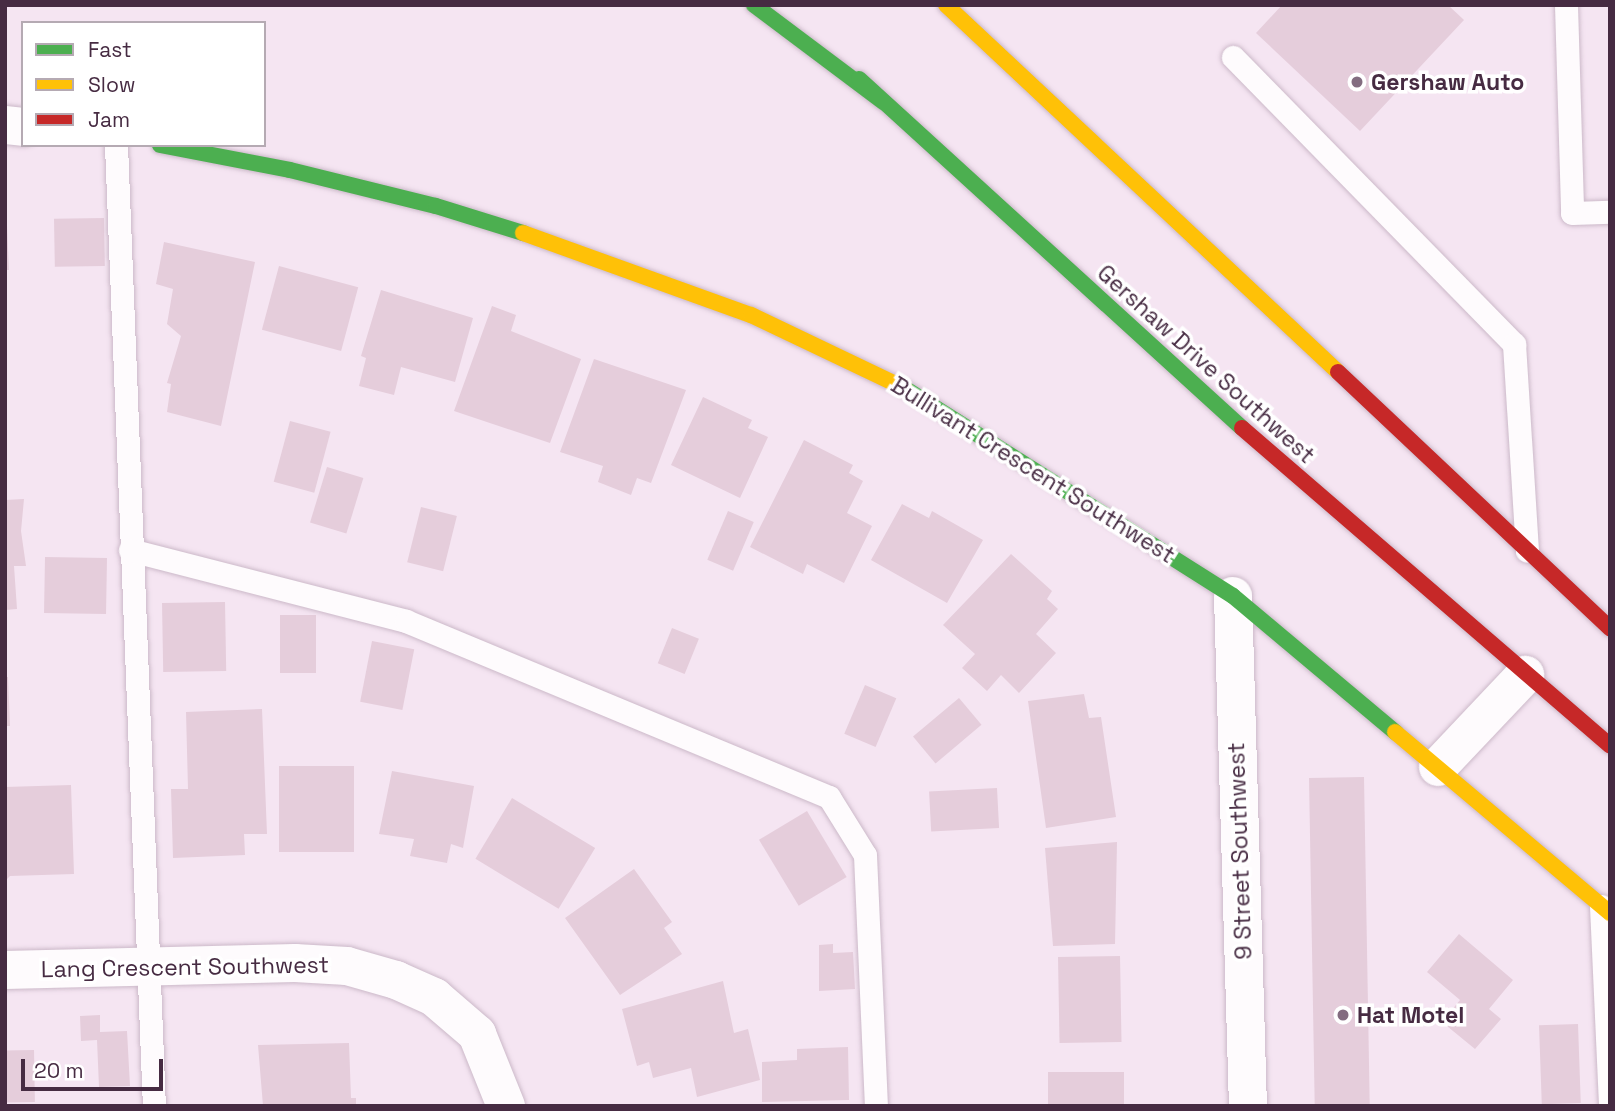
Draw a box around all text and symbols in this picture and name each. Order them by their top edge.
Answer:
legend [21,21,266,147]
text: Fast [88,36,132,63]
place label: Gershaw Auto [1371,68,1525,96]
text: Slow [88,71,136,98]
marker: Gershaw Auto [1349,74,1365,90]
text: Jam [88,106,130,133]
street label: Gershaw Drive Southwest [1092,259,1320,469]
street label: Bullivant Crescent Southwest [886,371,1180,569]
street label: 9 Street Southwest [1222,742,1258,960]
street label: Lang Crescent Southwest [41,951,329,983]
place label: Hat Motel [1357,1001,1464,1029]
marker: Hat Motel [1335,1007,1351,1023]
scale bar [24,1044,166,1088]
text: 20 m [34,1057,84,1084]

